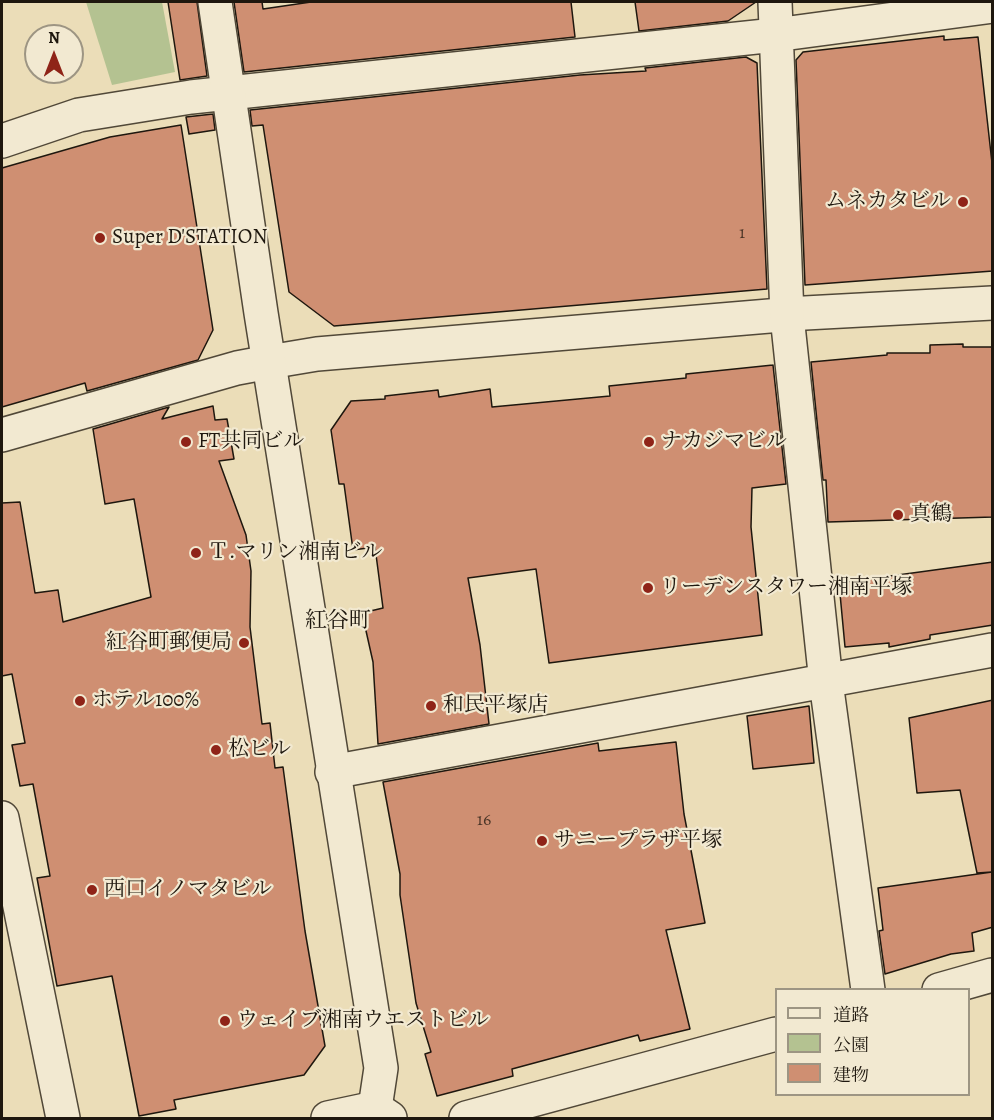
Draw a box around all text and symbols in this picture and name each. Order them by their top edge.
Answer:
north arrow [24,24,84,84]
text: N [48,27,60,49]
place label: ムネカタビル [825,189,951,215]
marker: ムネカタビル [956,195,970,209]
house number: 1 [739,223,745,245]
place label: Super D'STATION [112,225,268,251]
marker: Super D'STATION [93,231,107,245]
place label: FT共同ビル [198,429,304,455]
place label: ナカジマビル [661,429,787,455]
marker: FT共同ビル [179,435,193,449]
marker: ナカジマビル [642,435,656,449]
place label: 真鶴 [910,502,952,528]
marker: 真鶴 [891,508,905,522]
place label: Ｔ.マリン湘南ビル [208,540,382,566]
marker: Ｔ.マリン湘南ビル [189,546,203,560]
place label: リーデンスタワー湘南平塚 [660,575,912,601]
marker: リーデンスタワー湘南平塚 [641,581,655,595]
district label: 紅谷町 [305,609,371,635]
place label: 紅谷町郵便局 [106,630,232,656]
marker: 紅谷町郵便局 [237,636,251,650]
place label: ホテル100% [92,688,199,714]
place label: 和民平塚店 [443,693,548,719]
marker: ホテル100% [73,694,87,708]
marker: 和民平塚店 [424,699,438,713]
place label: 松ビル [228,737,291,763]
marker: 松ビル [209,743,223,757]
house number: 16 [477,810,491,832]
place label: サニープラザ平塚 [554,828,722,854]
marker: サニープラザ平塚 [535,834,549,848]
place label: 西口イノマタビル [104,877,272,903]
marker: 西口イノマタビル [85,883,99,897]
legend [775,988,970,1096]
text: 道路 [833,1003,869,1027]
place label: ウェイブ湘南ウエストビル [237,1008,489,1034]
marker: ウェイブ湘南ウエストビル [218,1014,232,1028]
text: 公園 [833,1033,869,1057]
text: 建物 [833,1063,869,1087]

